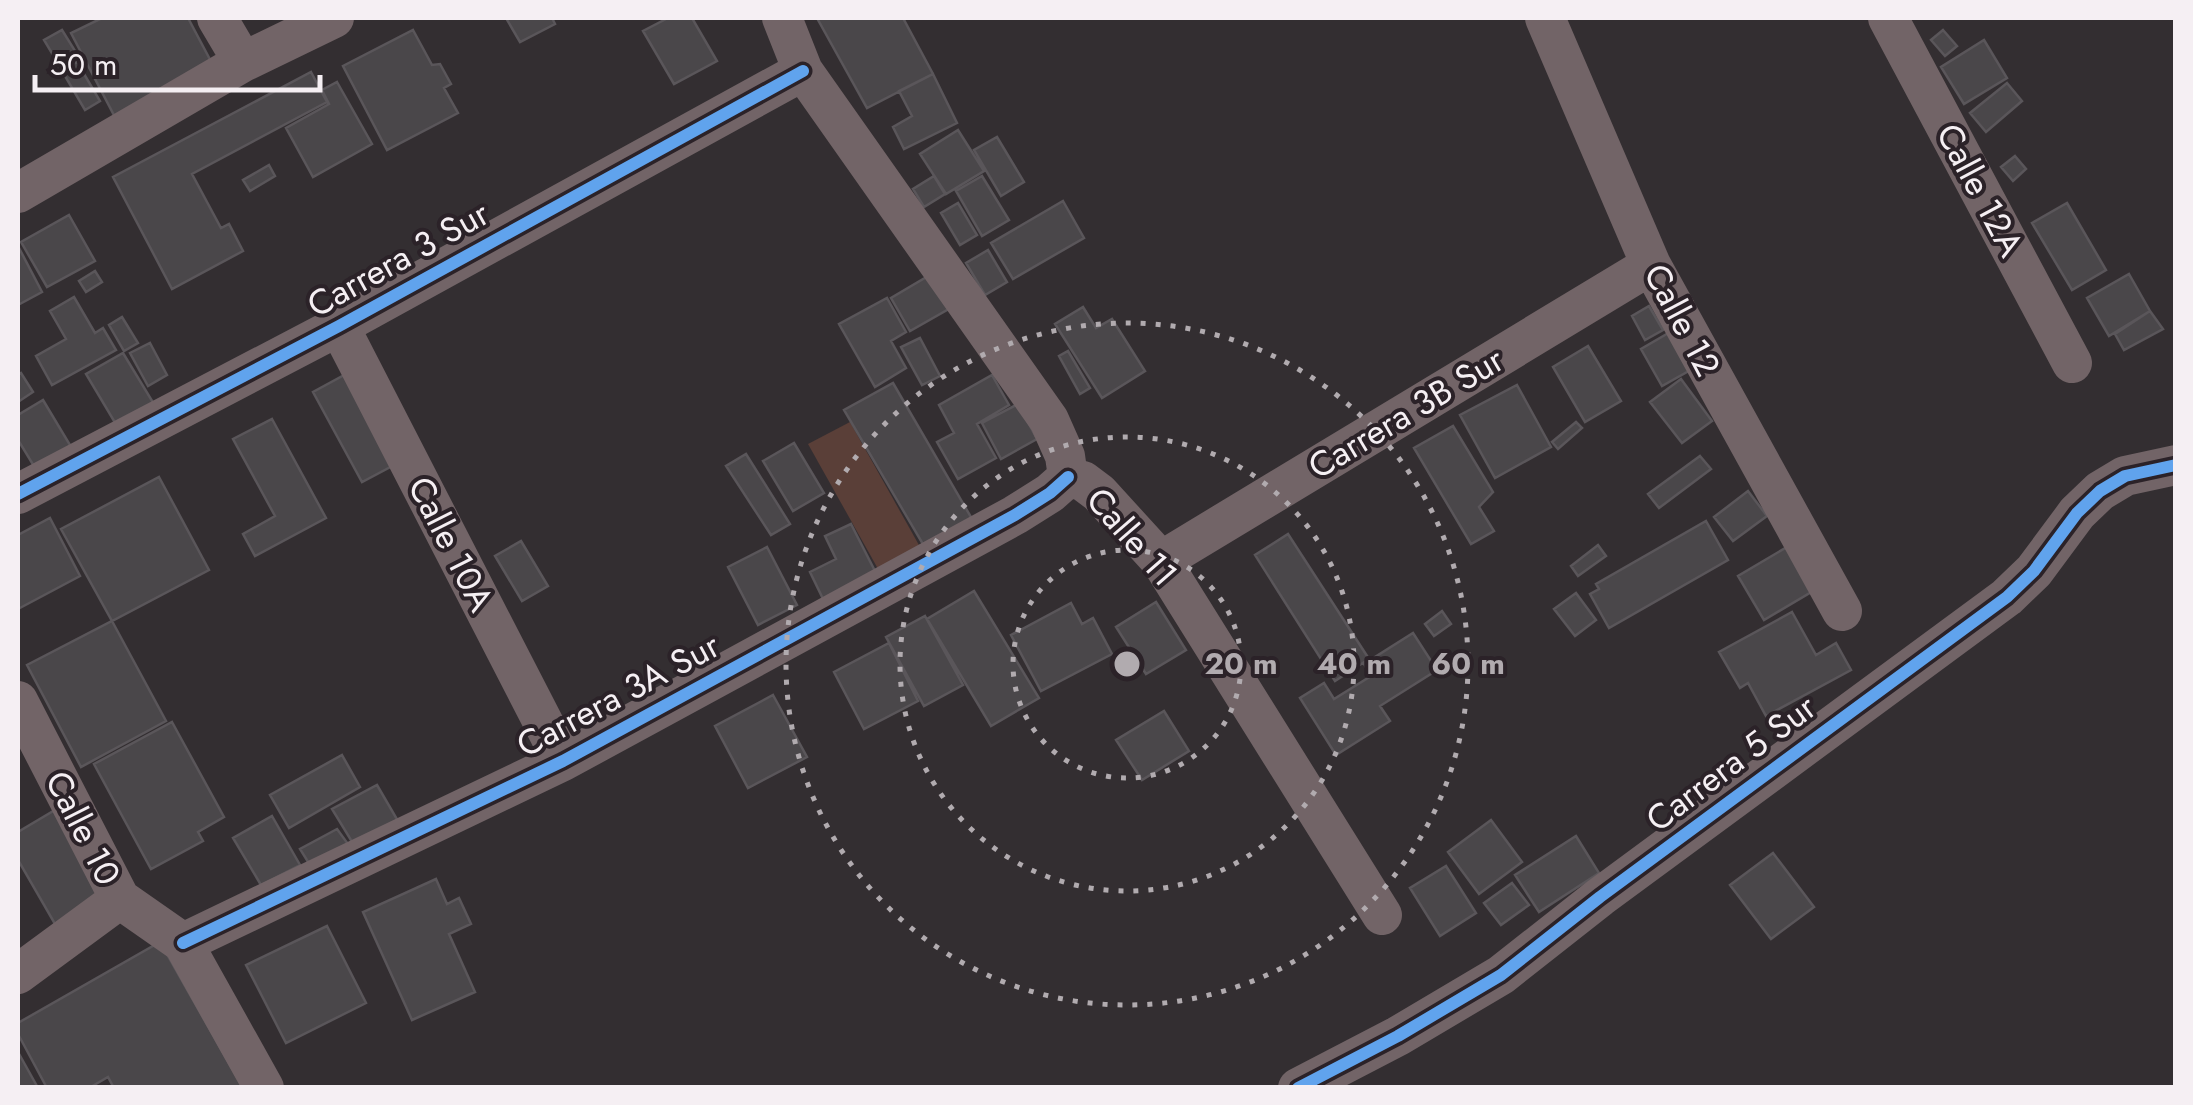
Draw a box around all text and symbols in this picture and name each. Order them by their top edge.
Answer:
scale bar [35,30,320,92]
text: 50 m [50,43,117,86]
street label: Calle 12A [1924,115,2036,265]
street label: Carrera 3 Sur [298,188,498,330]
street label: Calle 12 [1631,255,1733,385]
street label: Carrera 3B Sur [1299,335,1513,491]
street label: Calle 10A [396,468,506,620]
street label: Calle 11 [1075,476,1189,598]
street label: Carrera 3A Sur [508,620,728,770]
text: 20 m [1204,642,1278,685]
text: 40 m [1317,642,1391,685]
text: 60 m [1431,642,1505,685]
centre of rings [1109,646,1145,682]
street label: Carrera 5 Sur [1636,682,1826,844]
street label: Calle 10 [33,762,133,894]

